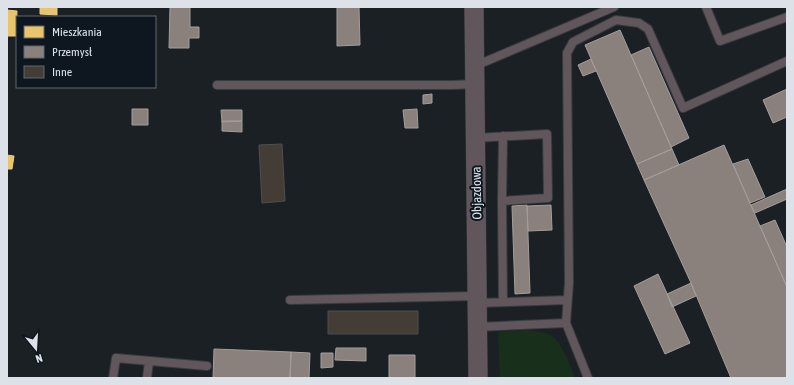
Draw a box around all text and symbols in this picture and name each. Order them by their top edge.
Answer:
legend [16,16,156,88]
text: Mieszkania [52,25,102,39]
text: Przemysł [52,45,93,59]
text: Inne [52,65,72,79]
street label: Objazdowa [469,166,484,220]
north arrow [16,329,56,369]
text: N [34,352,44,365]

